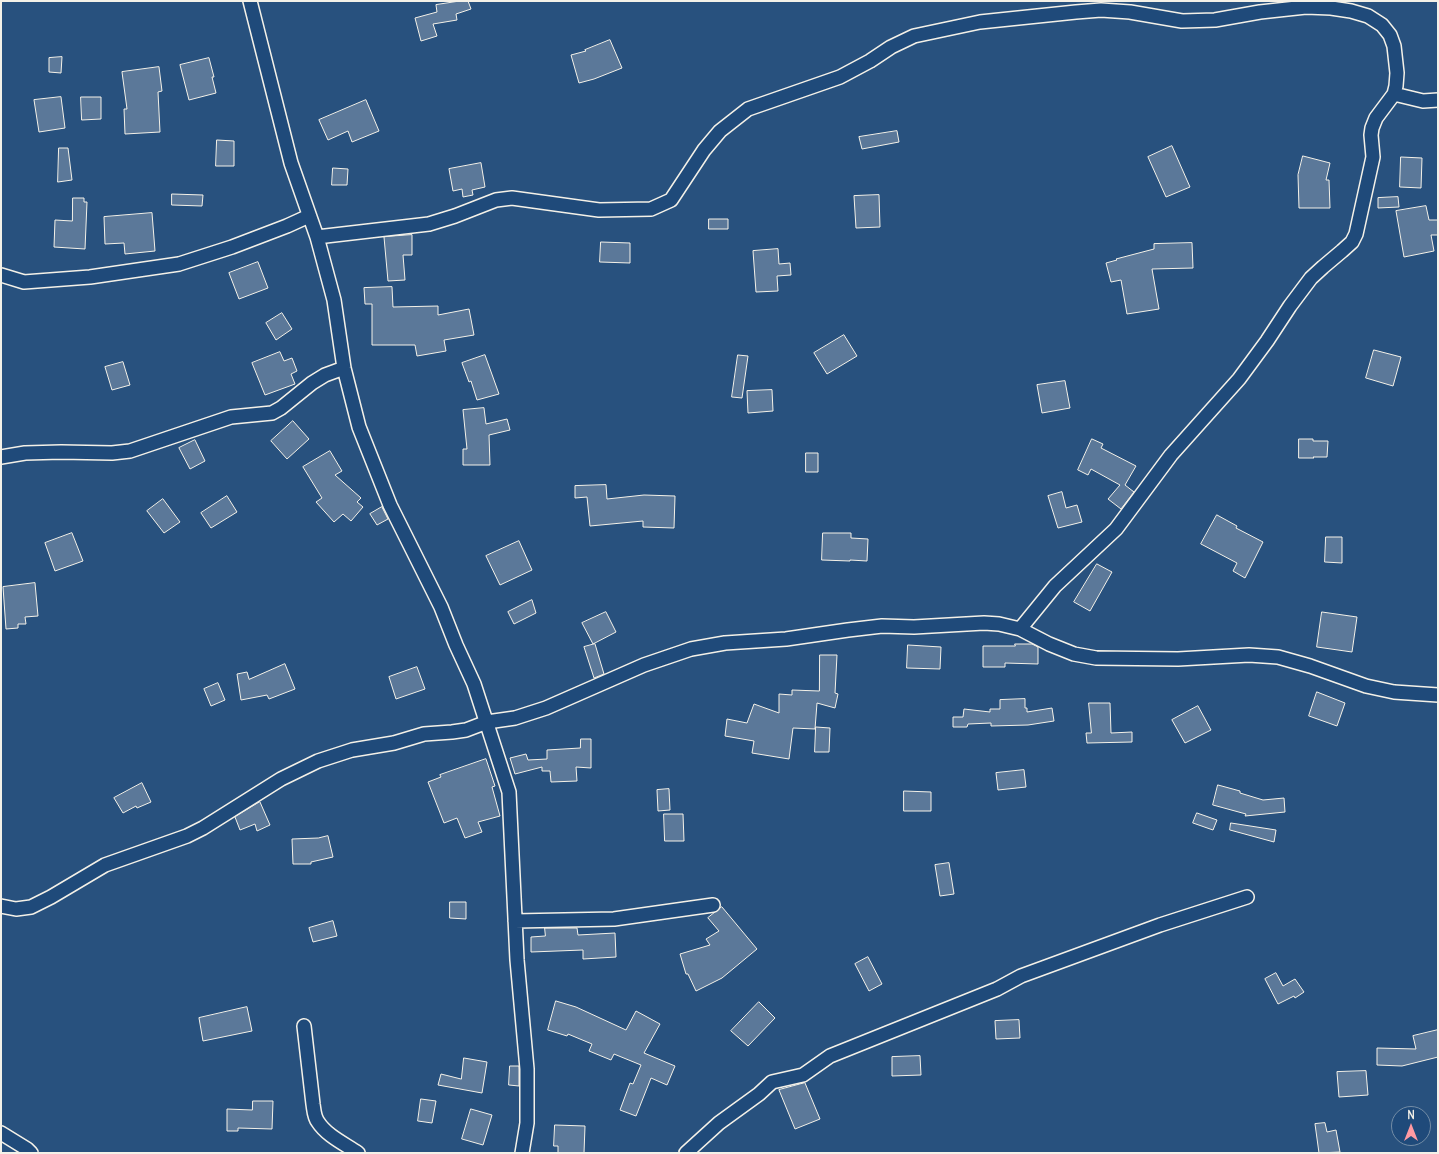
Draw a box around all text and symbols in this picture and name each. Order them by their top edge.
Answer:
north arrow [1391,1106,1431,1146]
text: N [1407,1108,1415,1122]

